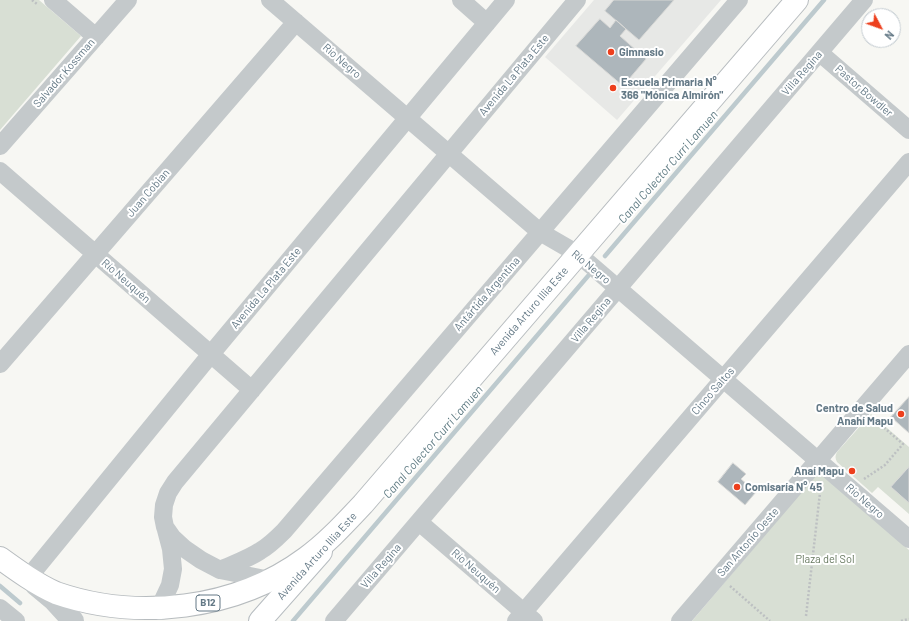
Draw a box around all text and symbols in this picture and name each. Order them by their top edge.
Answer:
north arrow [861,8,901,48]
text: N [882,29,897,43]
street label: Avenida La Plata Este [476,32,552,118]
street label: Salvador Kossman [30,36,98,110]
street label: Río Negro [320,41,364,81]
place label: Gimnasio [619,45,664,59]
marker: Gimnasio [606,47,616,57]
street label: Villa Regina [779,48,825,98]
street label: Pastor Bowdler [832,62,896,120]
place label: Escuela Primaria N° 366 "Mónica Almirón" [621,75,723,101]
marker: Escuela Primaria N° 366 "Mónica Almirón" [608,83,618,93]
water label: Canal Colector Curri Lamuen [615,108,721,226]
street label: Juan Cobian [124,166,172,220]
street label: Avenida La Plata Este [228,245,304,331]
street label: Río Negro [569,247,613,287]
street label: Antártida Argentina [451,254,523,334]
street label: Río Neuquén [99,256,153,306]
street label: Avenida Arturo Illia Este [487,264,571,358]
street label: Villa Regina [568,295,614,345]
street label: Cinco Saltos [689,364,737,418]
water label: Canal Colector Curri Lamuen [380,383,486,501]
place label: Centro de Salud Anahí Mapu [816,401,893,427]
marker: Centro de Salud Anahí Mapu [896,409,906,419]
place label: Anaí Mapu [794,464,844,478]
marker: Anaí Mapu [847,466,857,476]
place label: Comisaría N° 45 [745,480,822,494]
street label: Río Negro [843,481,887,521]
marker: Comisaría N° 45 [732,482,742,492]
street label: San Antonio Oeste [714,505,782,579]
street label: Avenida Arturo Illia Este [274,510,360,602]
street label: Villa Regina [358,541,404,591]
street label: Río Neuquén [449,546,503,596]
park label: Plaza del Sol [796,552,854,566]
road number: B12 [196,595,220,611]

